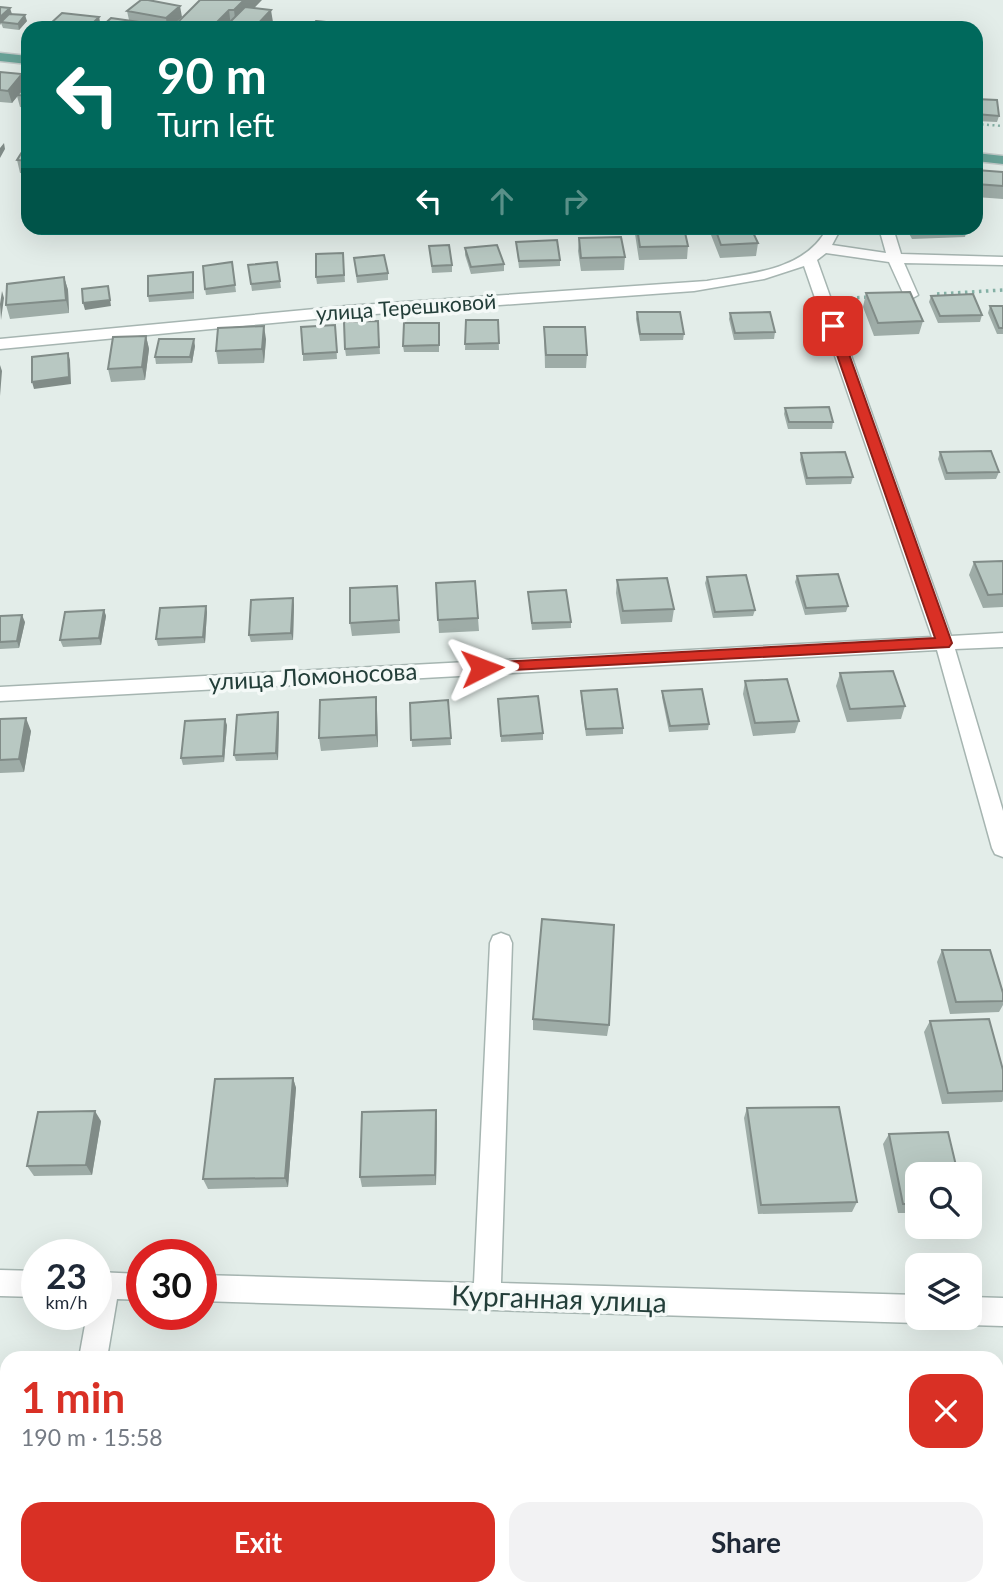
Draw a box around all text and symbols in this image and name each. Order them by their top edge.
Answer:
text: 90 m [157,46,267,104]
icon: left [42,49,133,140]
text: Turn left [157,105,274,144]
icon: left [410,182,448,220]
icon: ahead [483,182,521,220]
icon: right [556,182,594,220]
street label: улица Терешковой [315,288,497,325]
pin [803,296,863,356]
icon: arrive [814,307,852,345]
position arrow [445,631,519,705]
street label: улица Ломоносова [208,656,418,695]
map controls [905,1162,982,1330]
button: search [905,1162,982,1239]
speed limit sign: 30 [126,1239,217,1330]
button: layers [905,1253,982,1330]
text: 23 [46,1254,87,1296]
street label: Курганная улица [451,1277,667,1319]
text: km/h [45,1291,88,1313]
text: 1 min [21,1372,125,1422]
button: close [909,1374,983,1448]
text: 190 m · 15:58 [21,1423,163,1451]
button: Exit [21,1502,495,1582]
button: Share [509,1502,983,1582]

